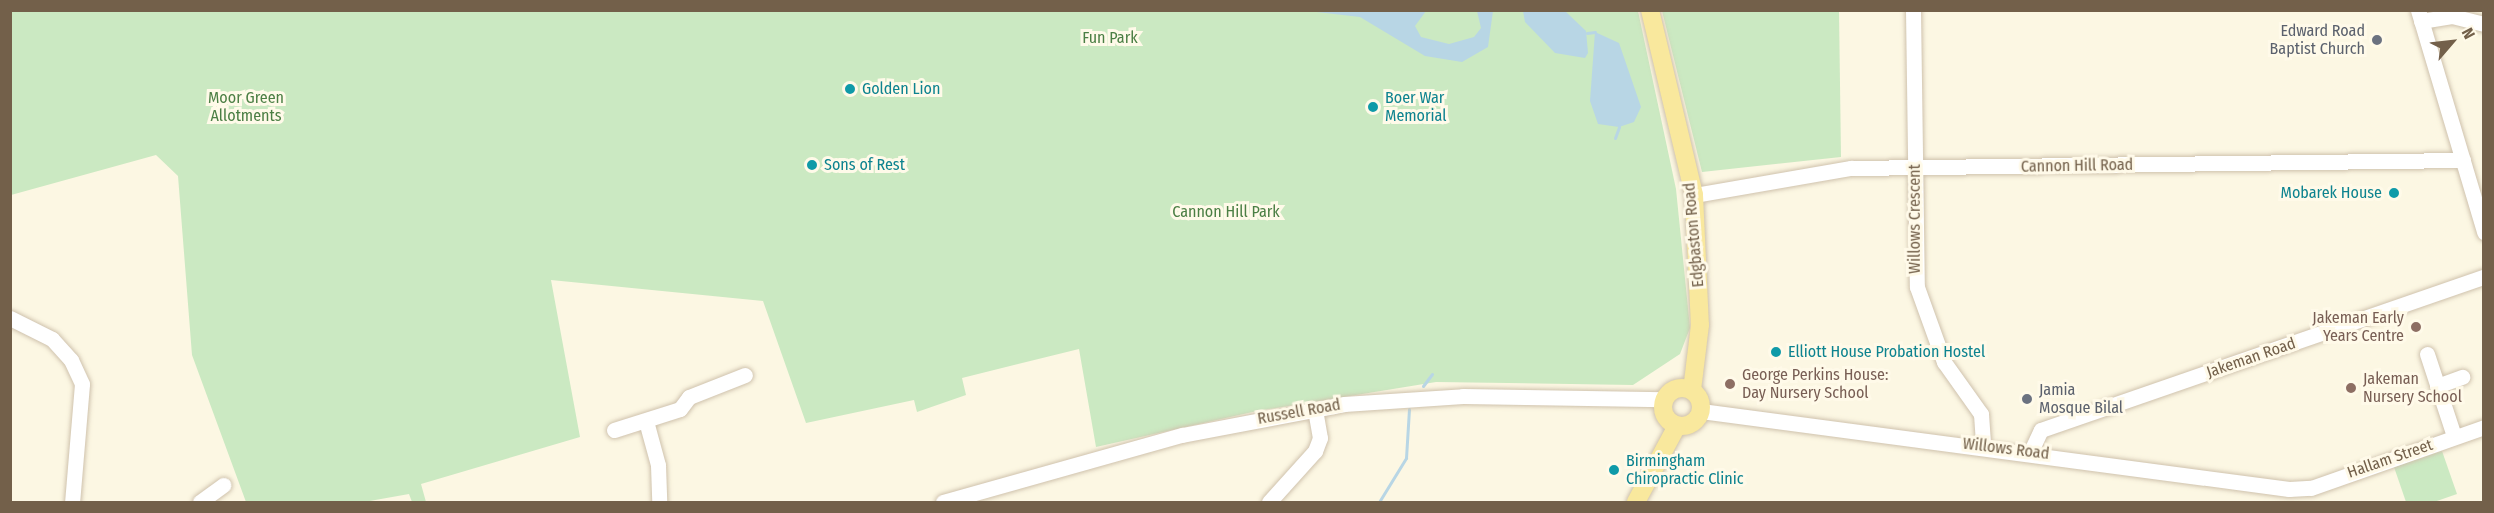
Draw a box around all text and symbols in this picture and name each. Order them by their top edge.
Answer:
north arrow [2422,12,2482,72]
place label: Edward Road Baptist Church [2270,21,2365,59]
text: N [2458,25,2479,42]
park label: Fun Park [1082,28,1138,48]
marker: Edward Road Baptist Church [2370,33,2384,47]
place label: Golden Lion [862,79,940,99]
marker: Golden Lion [843,82,857,96]
park label: Moor Green Allotments [208,88,284,126]
place label: Boer War Memorial [1385,88,1447,126]
marker: Boer War Memorial [1366,100,1380,114]
place label: Sons of Rest [824,155,905,175]
street label: Cannon Hill Road [2021,155,2133,177]
marker: Sons of Rest [805,158,819,172]
street label: Willows Crescent [1905,164,1925,274]
street label: Edgbaston Road [1680,182,1708,288]
place label: Mobarek House [2281,183,2382,203]
marker: Mobarek House [2387,186,2401,200]
park label: Cannon Hill Park [1172,202,1280,222]
place label: Jakeman Early Years Centre [2312,308,2404,346]
marker: Jakeman Early Years Centre [2409,320,2423,334]
street label: Jakeman Road [2204,334,2298,382]
place label: Elliott House Probation Hostel [1788,342,1985,362]
marker: Elliott House Probation Hostel [1769,345,1783,359]
place label: George Perkins House: Day Nursery School [1742,365,1888,403]
place label: Jakeman Nursery School [2363,369,2462,407]
marker: George Perkins House: Day Nursery School [1723,377,1737,391]
place label: Jamia Mosque Bilal [2039,380,2123,418]
marker: Jakeman Nursery School [2344,381,2358,395]
marker: Jamia Mosque Bilal [2020,392,2034,406]
street label: Russell Road [1256,395,1342,429]
street label: Willows Road [1962,434,2050,464]
street label: Hallam Street [2345,435,2435,483]
place label: Birmingham Chiropractic Clinic [1626,451,1744,489]
marker: Birmingham Chiropractic Clinic [1607,463,1621,477]

